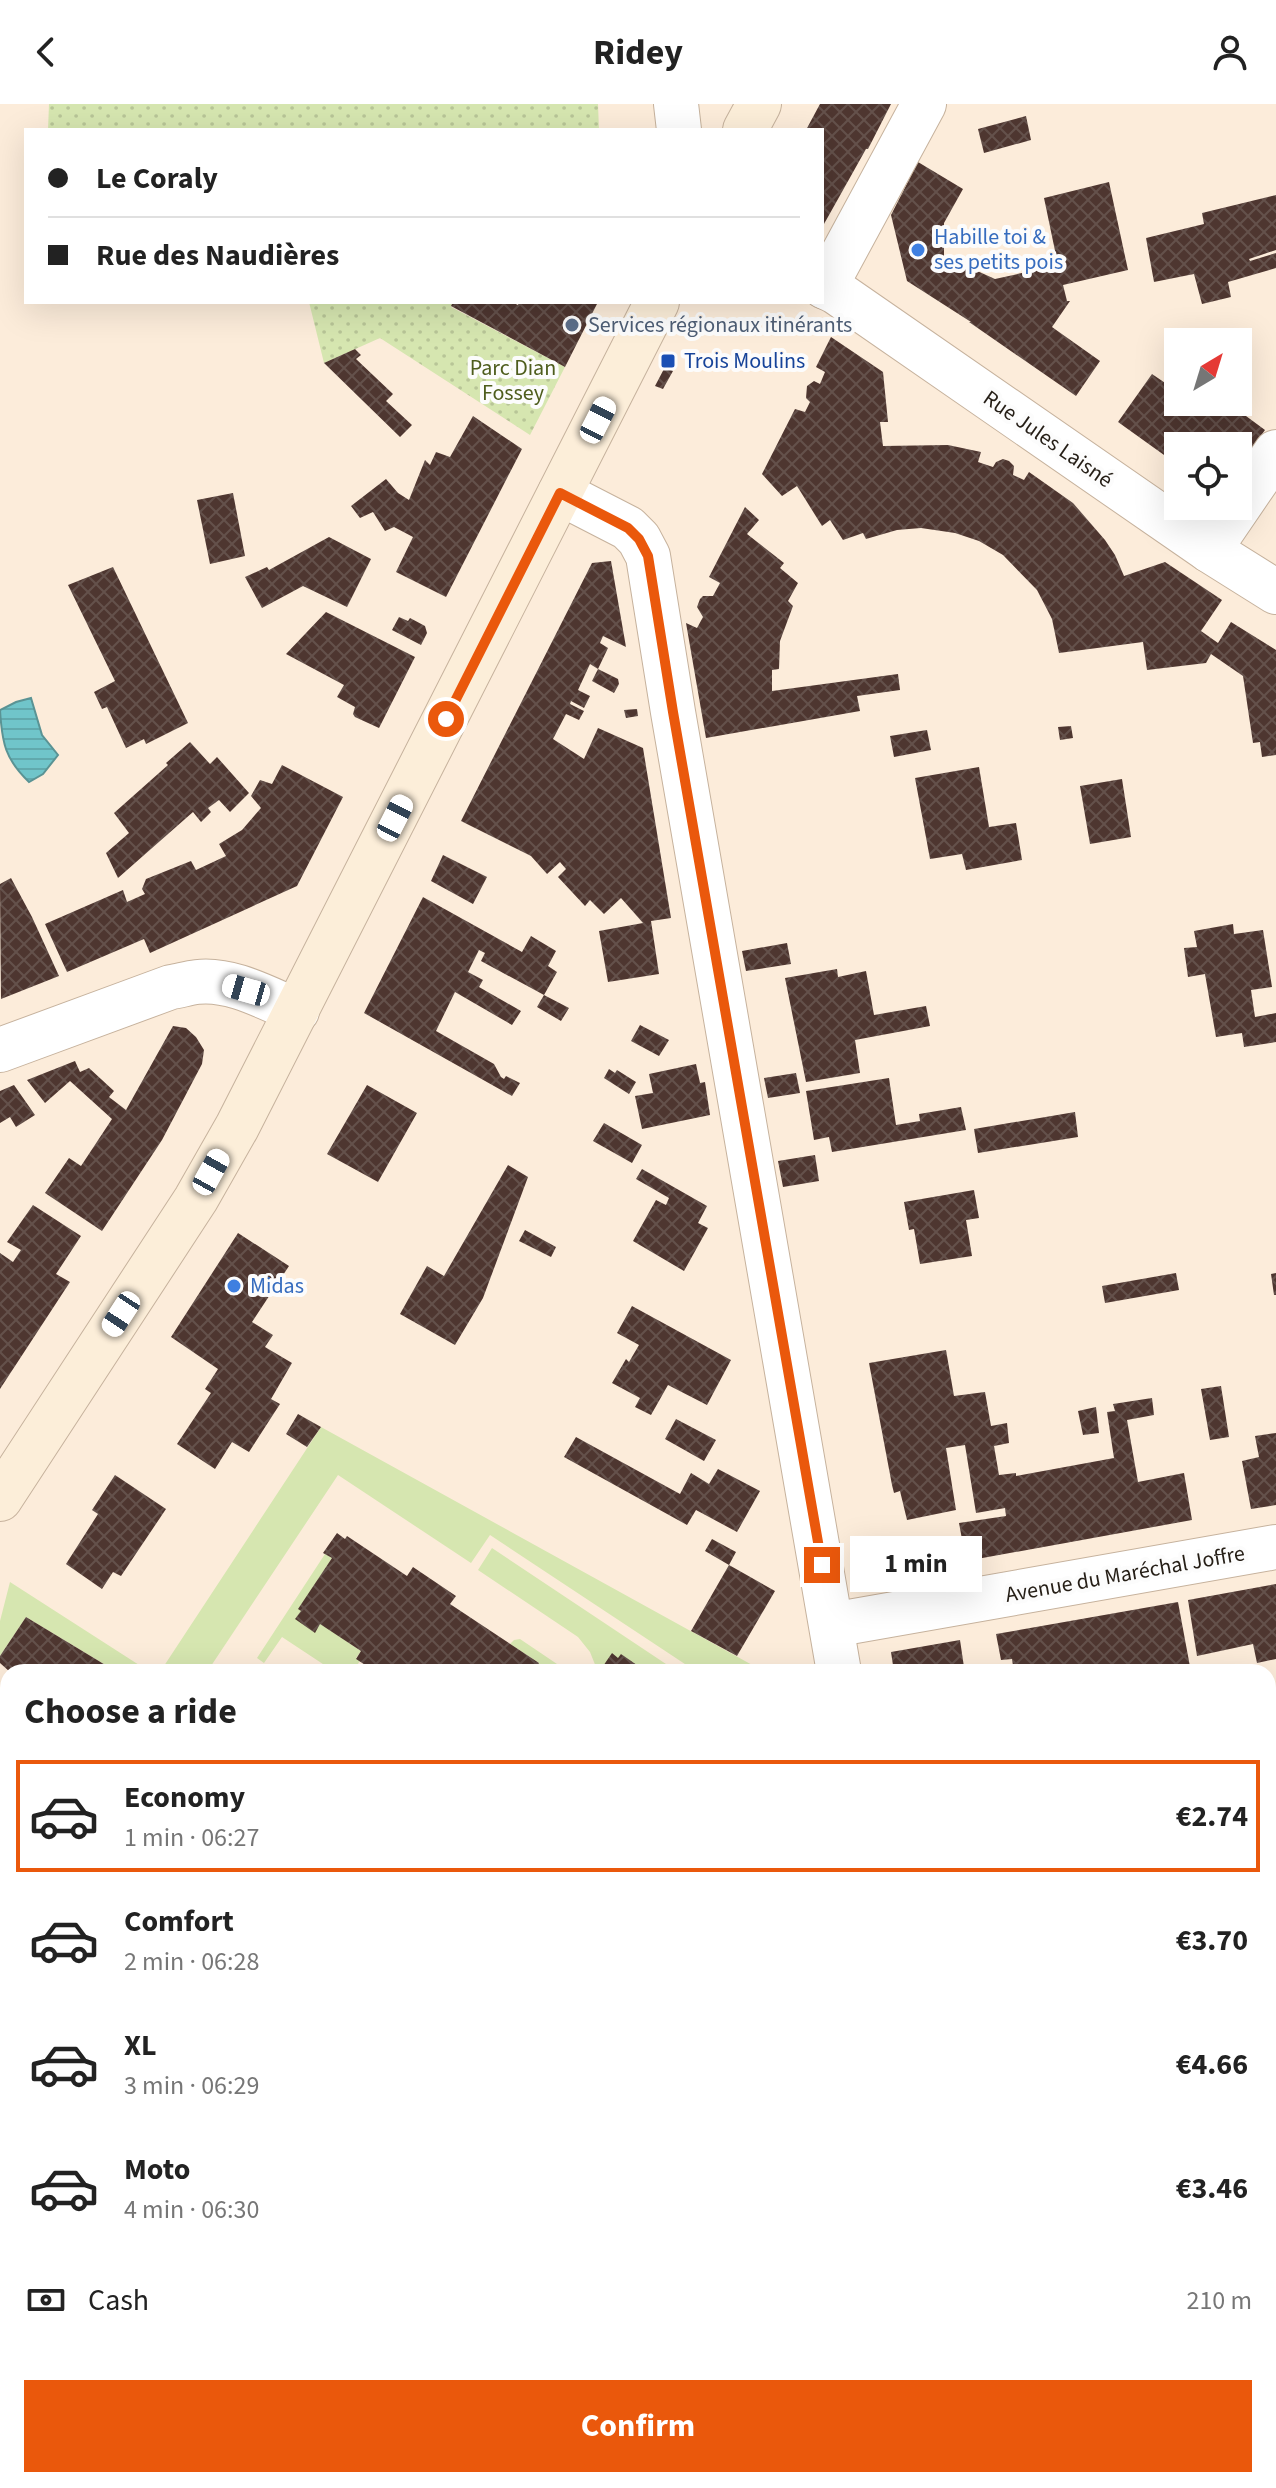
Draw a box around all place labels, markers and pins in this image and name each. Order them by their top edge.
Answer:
place label: Habille toi & ses petits pois [934,221,1063,278]
marker: Habille toi & ses petits pois [909,241,927,259]
place label: Services régionaux itinérants [588,309,852,341]
marker: Services régionaux itinérants [563,316,581,334]
place label: Trois Moulins [684,345,805,377]
marker: Trois Moulins [659,352,677,370]
place label: Midas [250,1270,304,1302]
marker: Midas [225,1277,243,1295]

